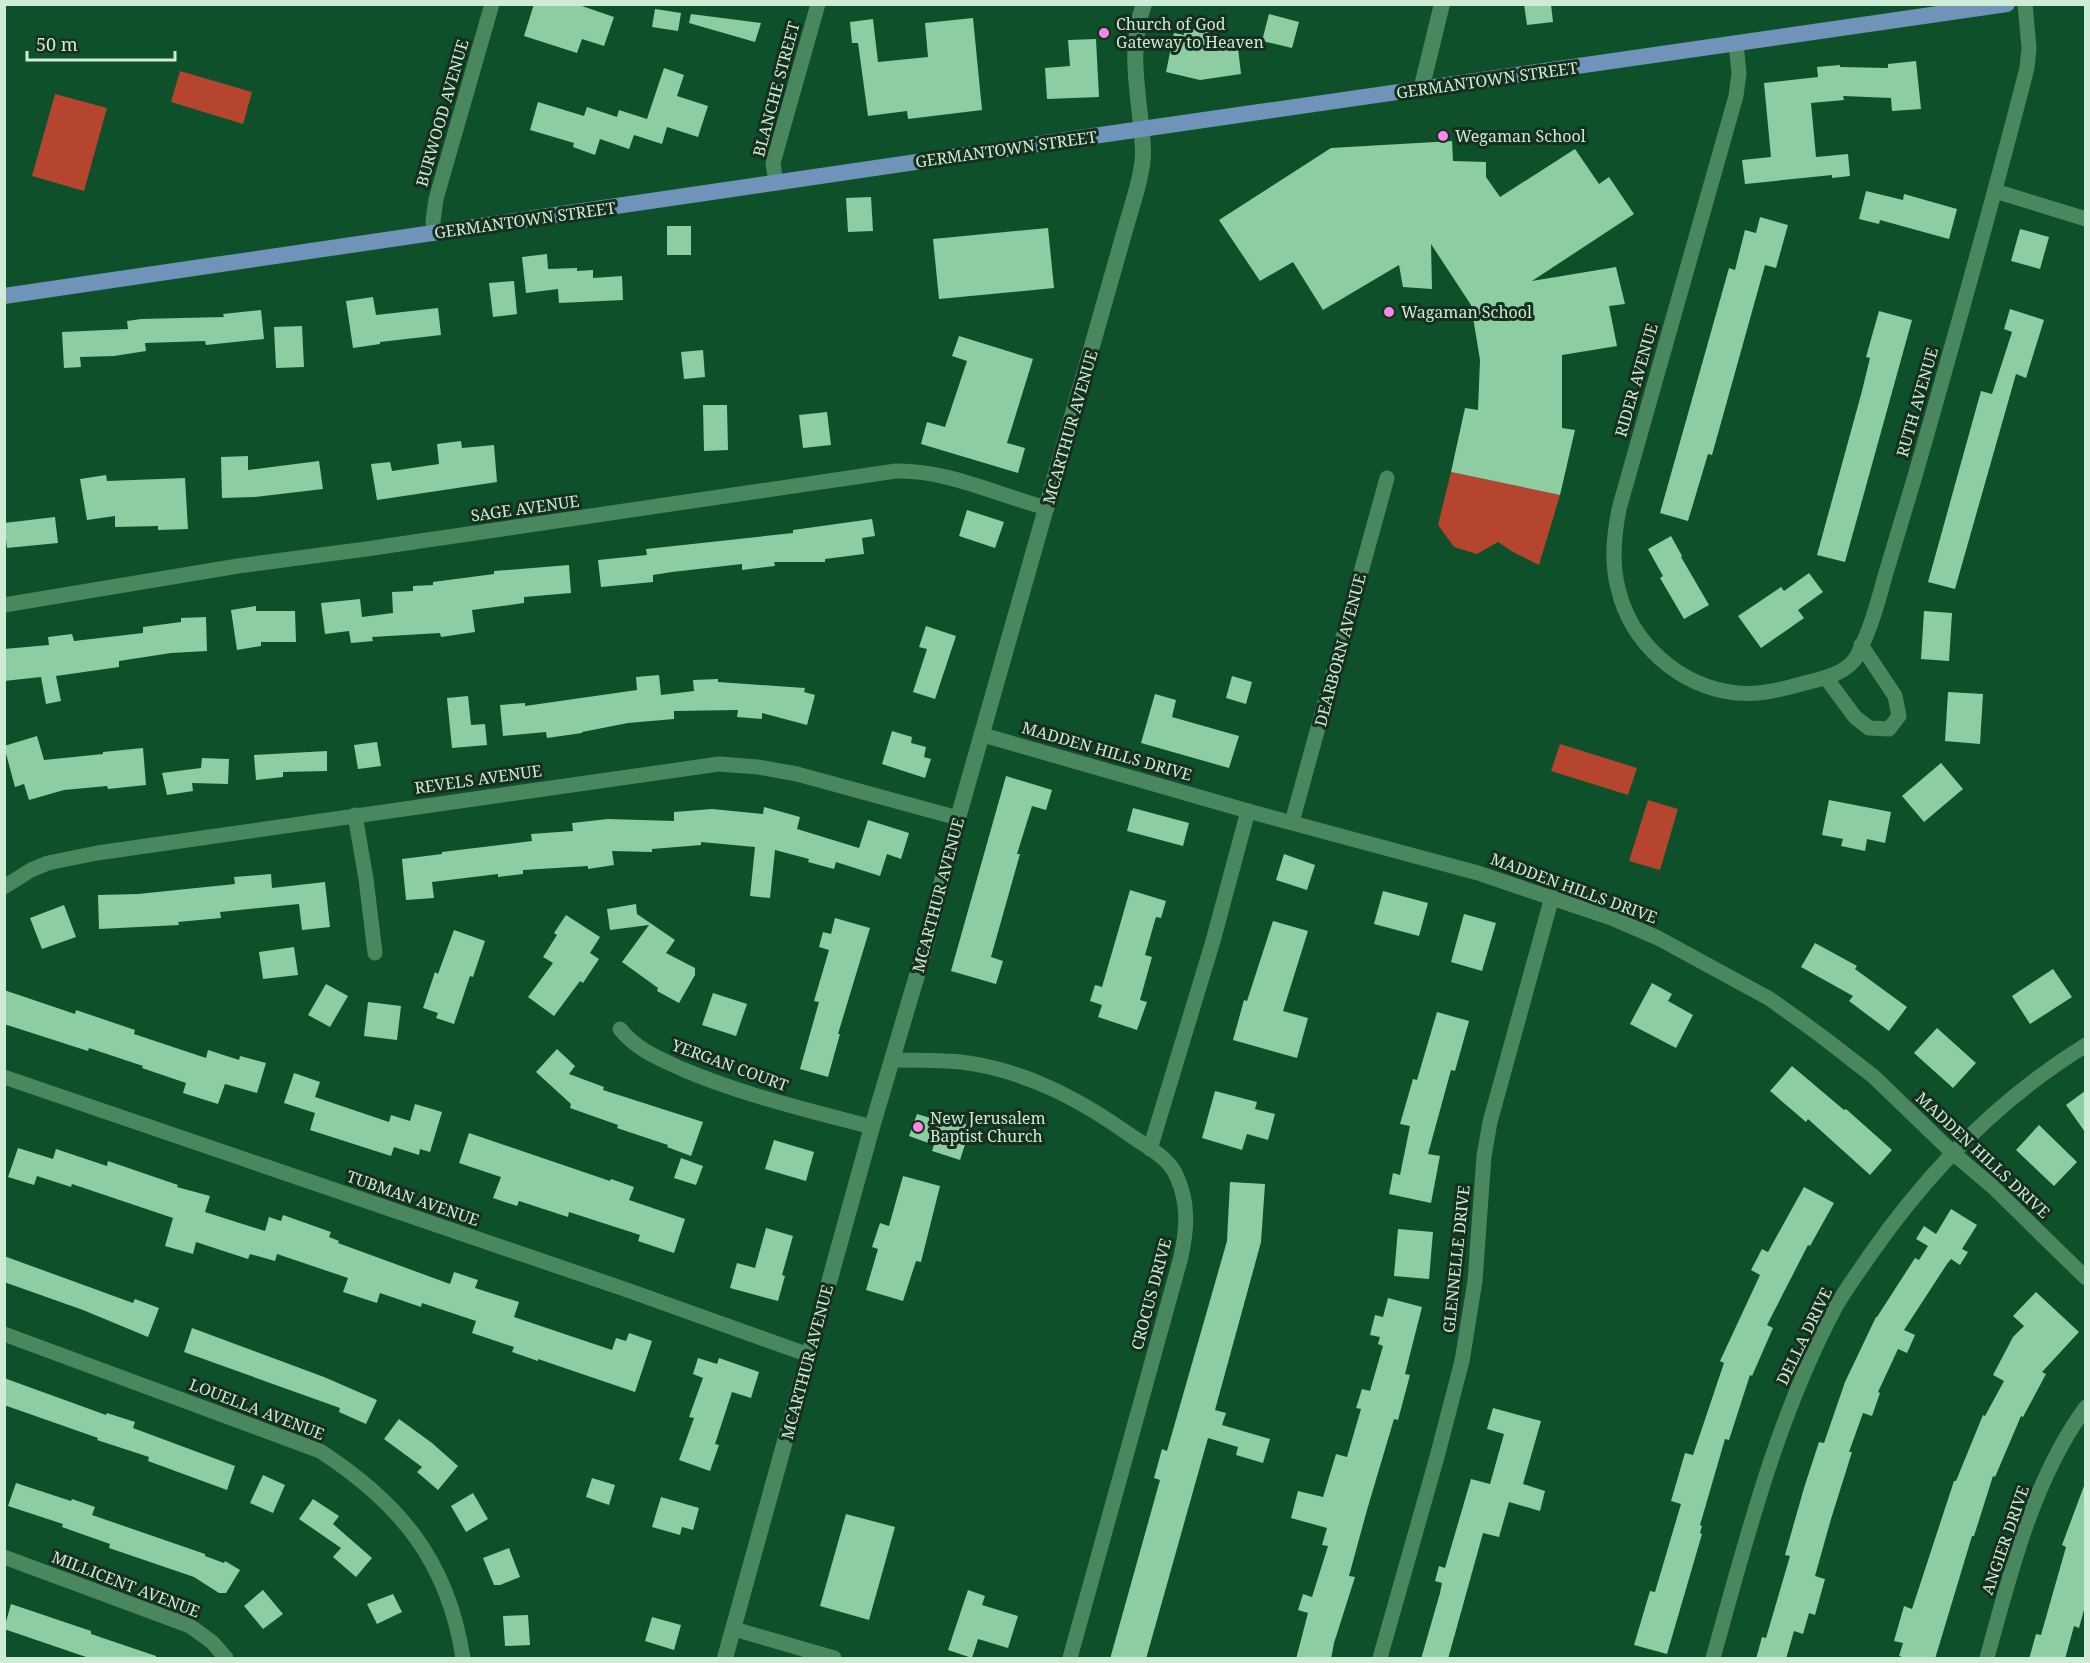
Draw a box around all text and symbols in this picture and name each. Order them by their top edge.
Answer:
place label: Church of God Gateway to Heaven [1116,13,1264,53]
street label: BLANCHE STREET [747,19,805,159]
scale bar [27,24,176,62]
marker: Church of God Gateway to Heaven [1097,26,1111,40]
text: 50 m [36,32,78,56]
street label: BURWOOD AVENUE [410,37,474,189]
street label: GERMANTOWN STREET [1395,56,1579,104]
street label: GERMANTOWN STREET [914,125,1098,173]
place label: Wegaman School [1455,125,1586,147]
marker: Wegaman School [1436,129,1450,143]
street label: GERMANTOWN STREET [433,196,617,244]
place label: Wagaman School [1401,301,1532,323]
marker: Wagaman School [1382,305,1396,319]
street label: RIDER AVENUE [1609,321,1663,439]
street label: RUTH AVENUE [1891,345,1943,459]
street label: MCARTHUR AVENUE [1037,347,1103,507]
street label: SAGE AVENUE [469,489,581,526]
street label: DEARBORN AVENUE [1309,571,1371,729]
street label: MADDEN HILLS DRIVE [1019,716,1195,786]
street label: REVELS AVENUE [413,759,543,799]
street label: MCARTHUR AVENUE [907,815,969,975]
street label: MADDEN HILLS DRIVE [1488,848,1660,928]
street label: YERGAN COURT [668,1033,791,1096]
street label: MADDEN HILLS DRIVE [1911,1087,2055,1223]
place label: New Jerusalem Baptist Church [930,1107,1046,1147]
marker: New Jerusalem Baptist Church [911,1120,925,1134]
street label: TUBMAN AVENUE [344,1165,482,1231]
street label: GLENNELLE DRIVE [1437,1184,1475,1334]
street label: CROCUS DRIVE [1126,1236,1176,1352]
street label: MCARTHUR AVENUE [776,1282,838,1442]
street label: DELLA DRIVE [1771,1284,1837,1388]
street label: LOUELLA AVENUE [186,1373,328,1445]
street label: ANGIER DRIVE [1976,1482,2034,1598]
street label: MILLICENT AVENUE [49,1546,203,1622]

